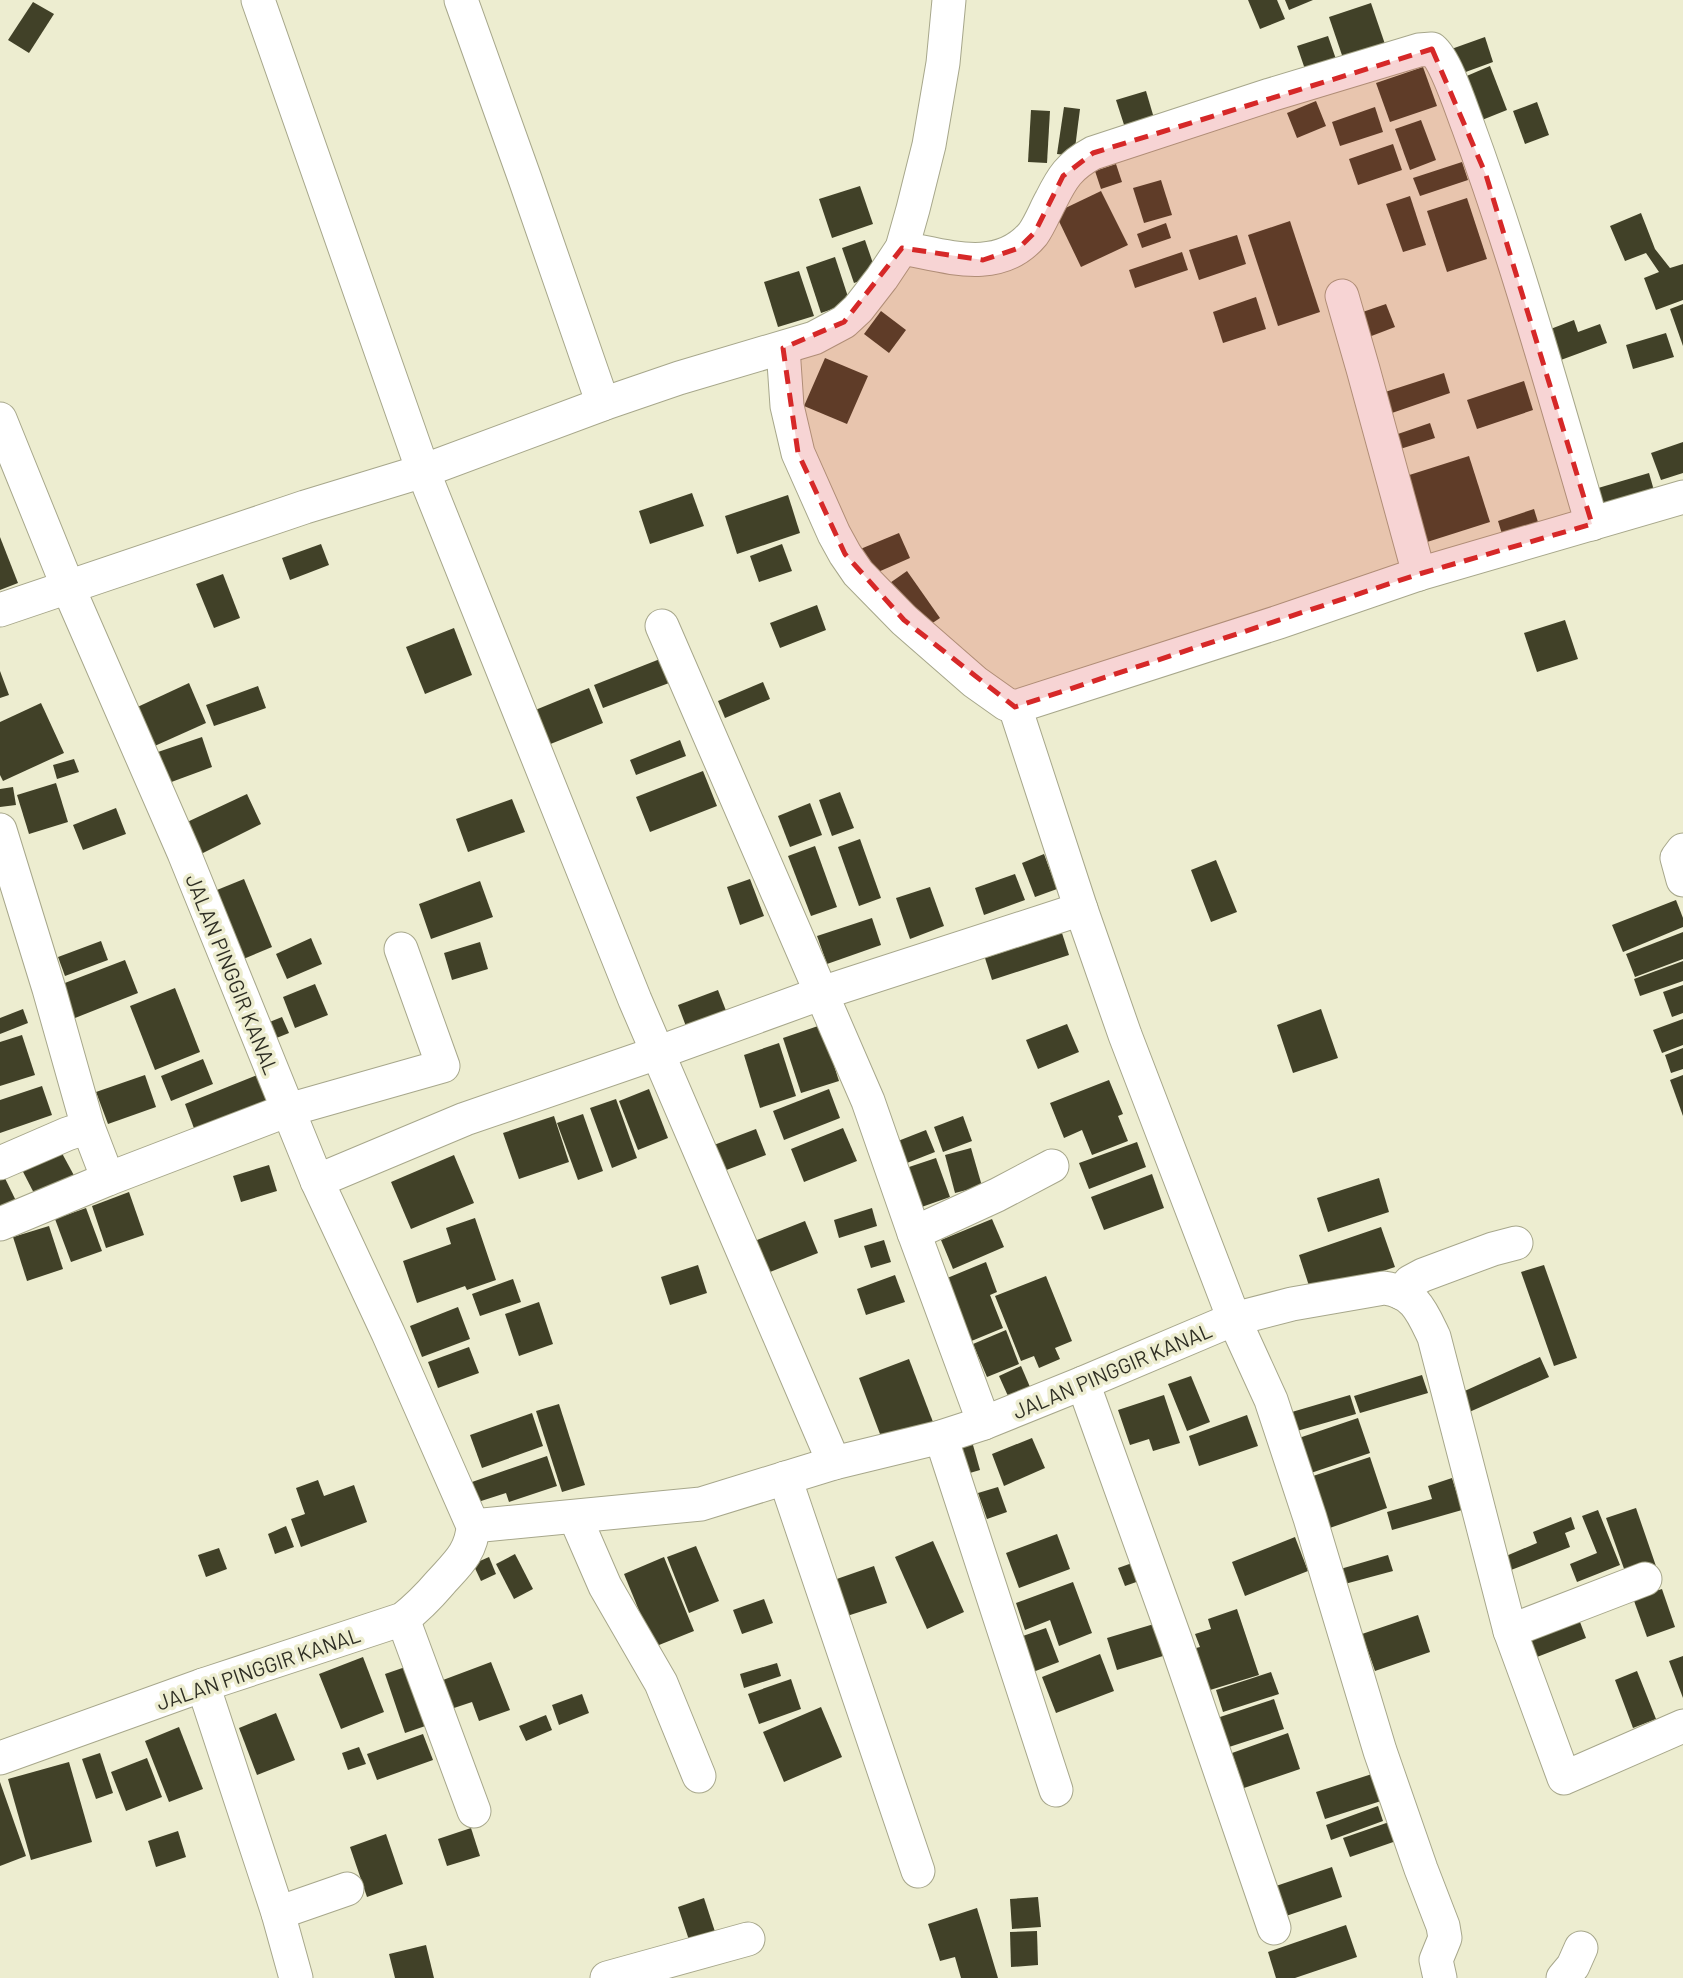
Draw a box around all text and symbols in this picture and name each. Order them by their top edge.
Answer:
street label: JALAN PINGGIR KANAL [181,870,285,1078]
street label: JALAN PINGGIR KANAL [1009,1317,1215,1423]
street label: JALAN PINGGIR KANAL [153,1621,363,1715]

